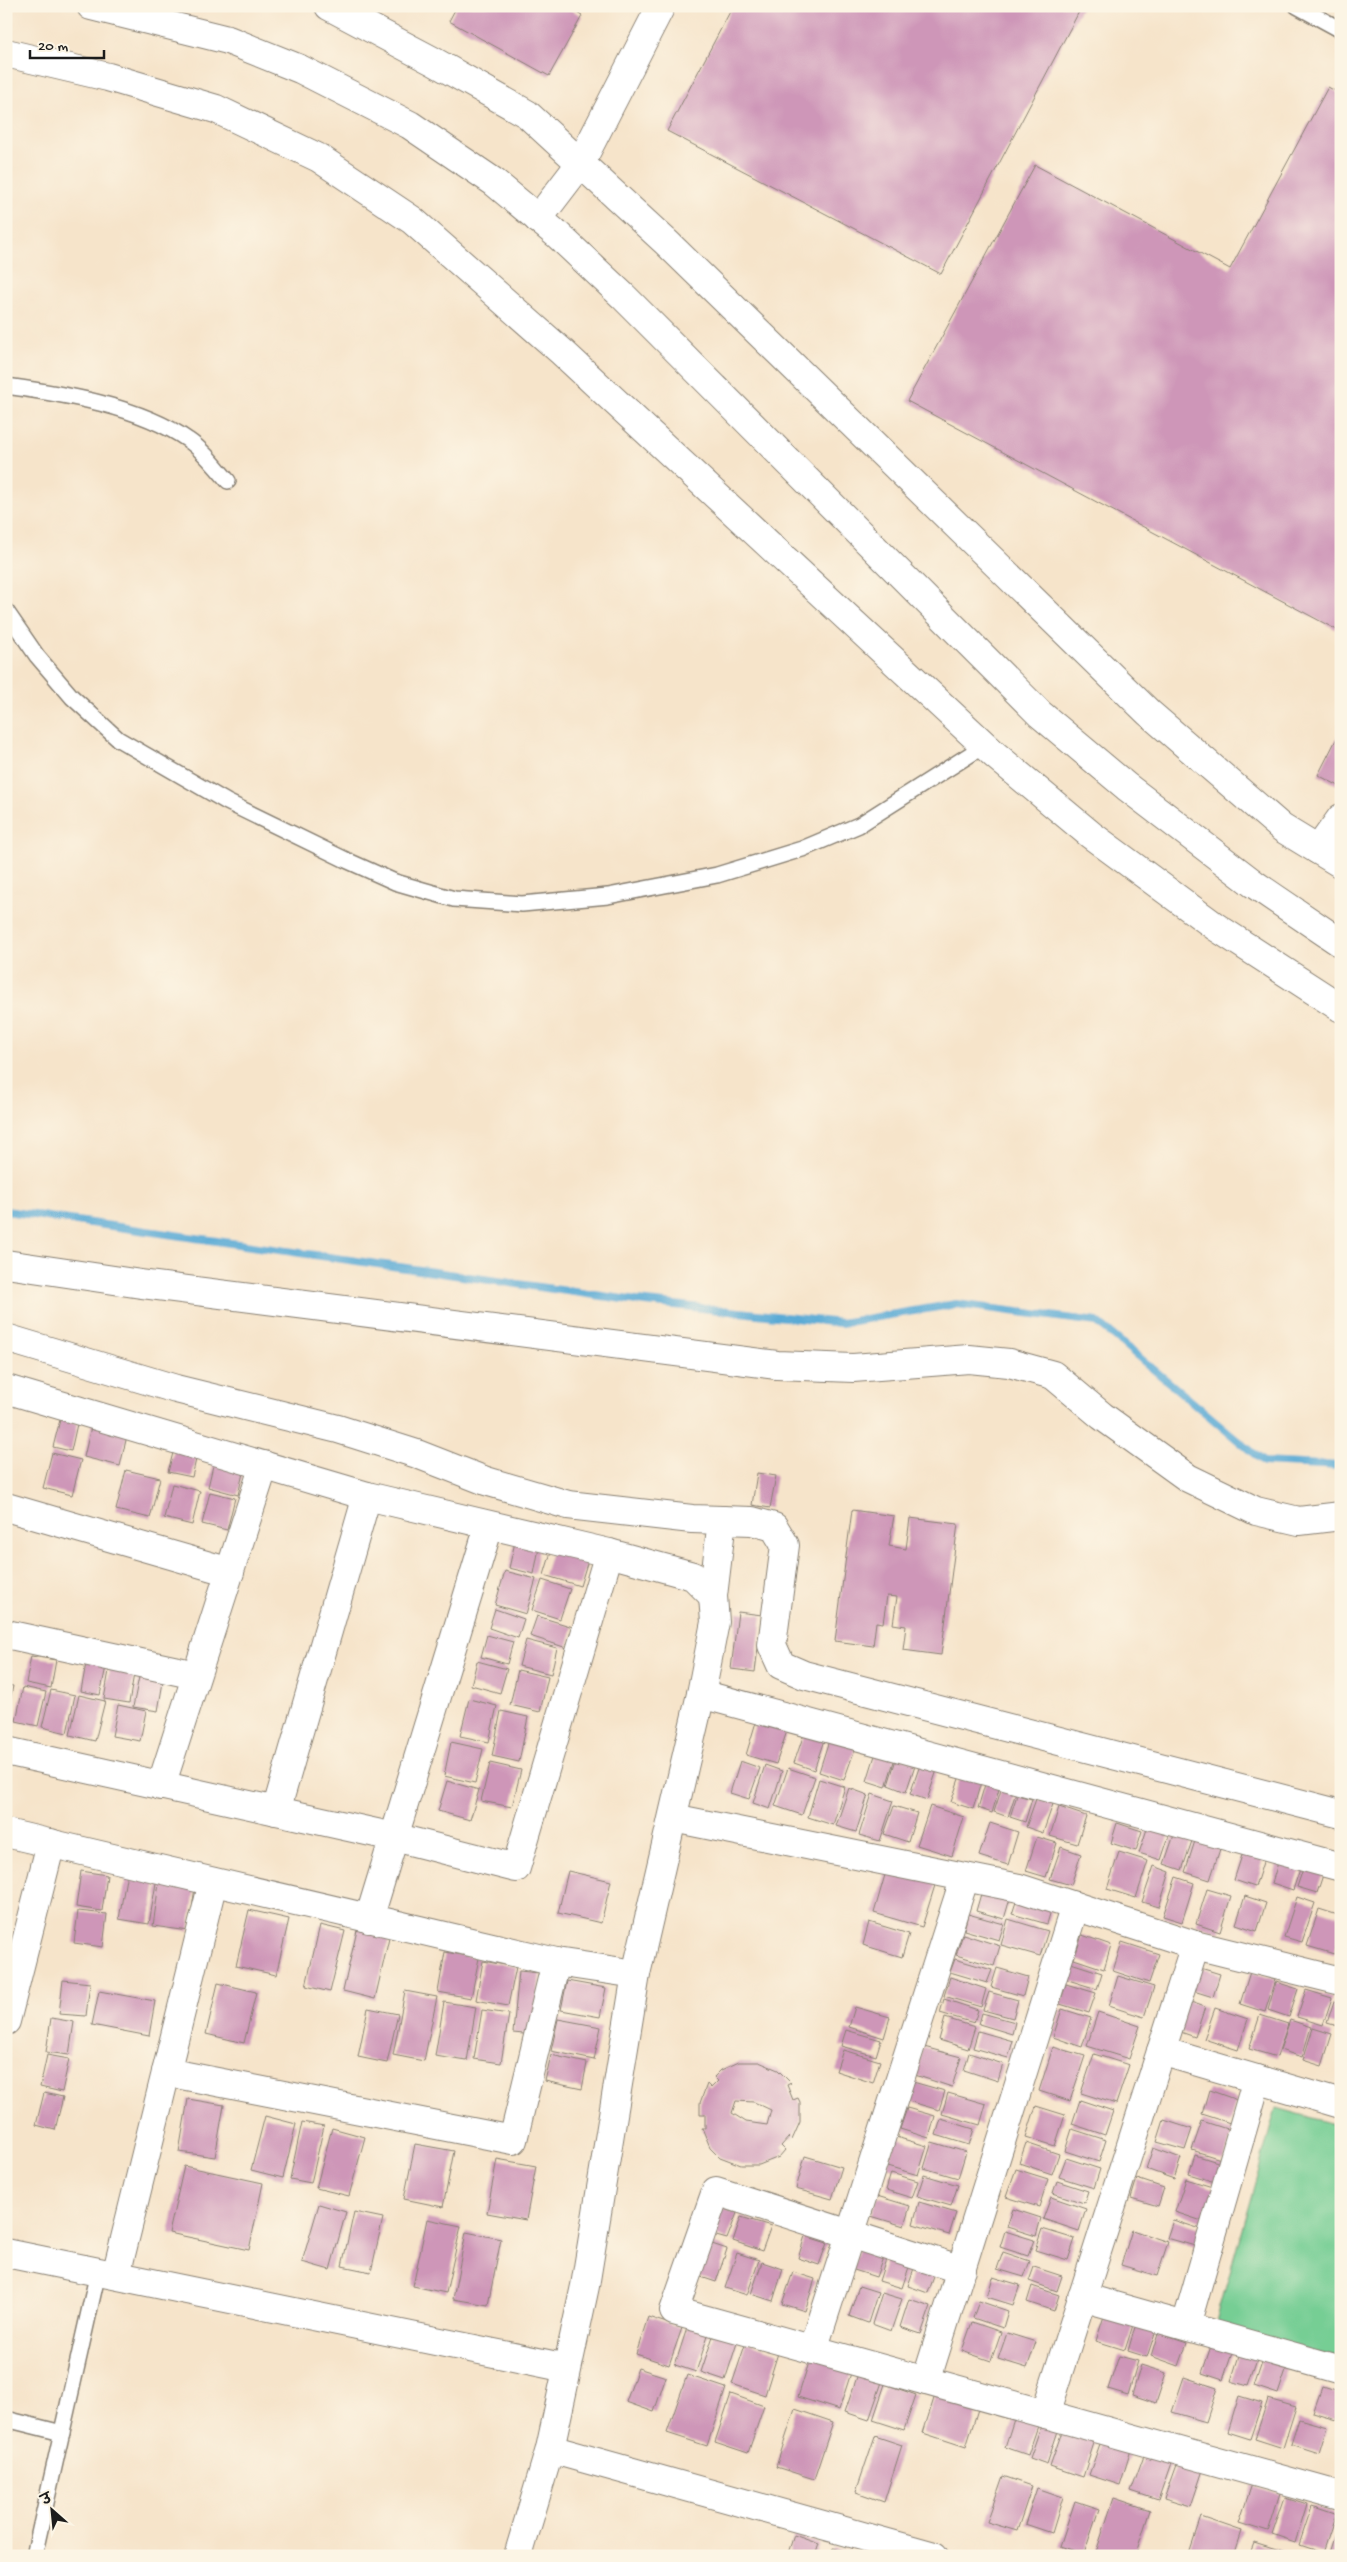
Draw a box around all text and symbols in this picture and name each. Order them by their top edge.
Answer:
scale bar [30,28,104,60]
text: 20 m [38,38,68,56]
north arrow [28,2484,78,2534]
text: उ [37,2490,57,2511]

